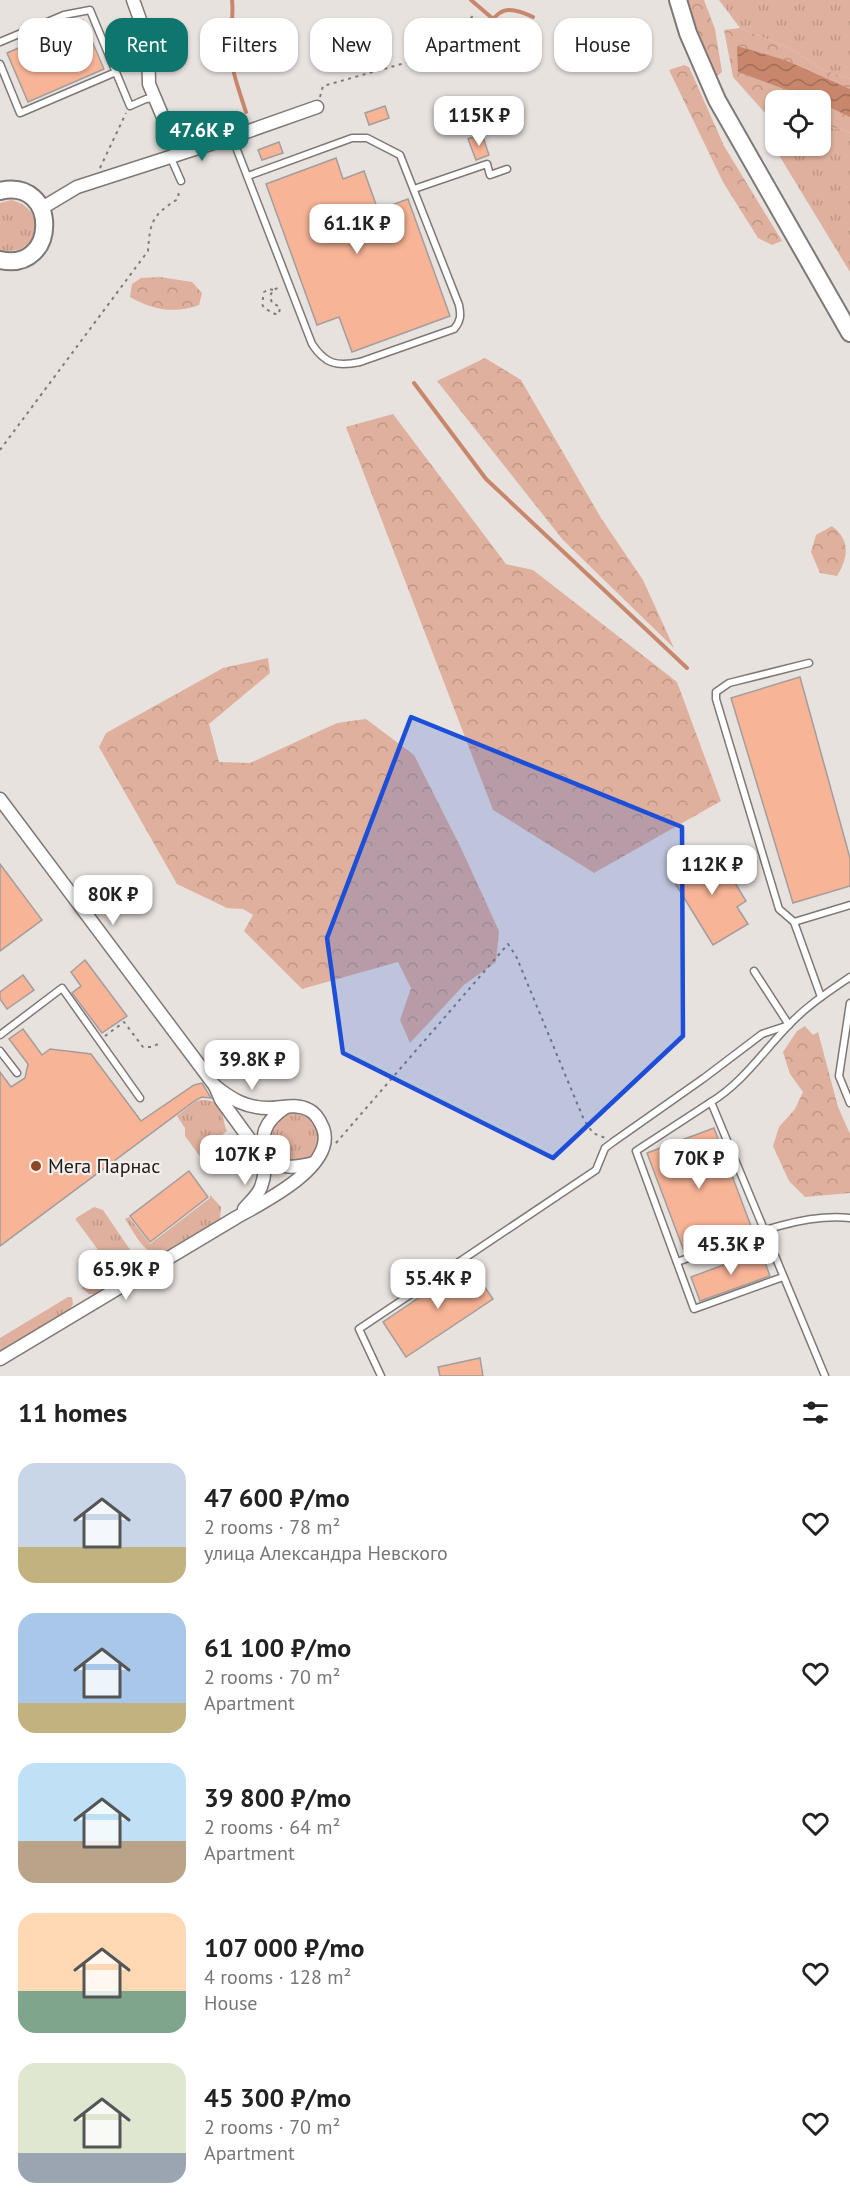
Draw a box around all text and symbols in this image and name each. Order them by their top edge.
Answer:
chip: Buy [18,18,93,72]
chip: Rent [105,18,188,72]
chip: Filters [200,18,298,72]
chip: New [310,18,392,72]
chip: Apartment [404,18,542,72]
chip: House [554,18,652,72]
map controls [765,90,831,156]
button: locate [765,90,831,156]
pin: 115K ₽ [430,96,528,147]
text: 115K ₽ [448,102,510,128]
pin: 47.6K ₽ [147,111,257,162]
text: 47.6K ₽ [170,117,234,143]
pin: 61.1K ₽ [302,204,412,255]
text: 61.1K ₽ [323,210,391,236]
pin: 112K ₽ [663,845,761,896]
text: 112K ₽ [681,851,743,877]
pin: 80K ₽ [71,875,155,926]
text: 80K ₽ [88,881,138,907]
pin: 39.8K ₽ [197,1040,307,1091]
text: 39.8K ₽ [218,1046,286,1072]
pin: 107K ₽ [196,1135,294,1186]
pin: 70K ₽ [657,1139,741,1190]
text: 107K ₽ [214,1141,276,1167]
text: 70K ₽ [674,1145,724,1171]
place label: Мега Парнас [48,1153,160,1179]
marker: Мега Парнас [29,1159,43,1173]
pin: 45.3K ₽ [676,1225,786,1276]
text: 45.3K ₽ [697,1231,765,1257]
pin: 65.9K ₽ [71,1250,181,1301]
text: 65.9K ₽ [92,1256,160,1282]
pin: 55.4K ₽ [383,1259,493,1310]
text: 55.4K ₽ [404,1265,472,1291]
text: 11 homes [18,1396,127,1429]
icon: filters [799,1396,832,1429]
text: 47 600 ₽/mo [204,1481,350,1514]
icon: home [66,1487,138,1559]
icon: heart [799,1507,832,1540]
text: 2 rooms · 78 m² [204,1514,340,1540]
text: улица Александра Невского [204,1540,448,1566]
text: 61 100 ₽/mo [204,1631,351,1664]
icon: home [66,1637,138,1709]
icon: heart [799,1657,832,1690]
text: 2 rooms · 70 m² [204,1664,340,1690]
text: Apartment [204,1690,295,1716]
text: 39 800 ₽/mo [204,1781,351,1814]
icon: home [66,1787,138,1859]
icon: heart [799,1807,832,1840]
text: 2 rooms · 64 m² [204,1814,340,1840]
text: Apartment [204,1840,295,1866]
text: 107 000 ₽/mo [204,1931,364,1964]
icon: home [66,1937,138,2009]
icon: heart [799,1957,832,1990]
text: 4 rooms · 128 m² [204,1964,351,1990]
text: House [204,1990,258,2016]
text: 45 300 ₽/mo [204,2081,351,2114]
icon: home [66,2087,138,2159]
icon: heart [799,2107,832,2140]
text: 2 rooms · 70 m² [204,2114,340,2140]
text: Apartment [204,2140,295,2166]

